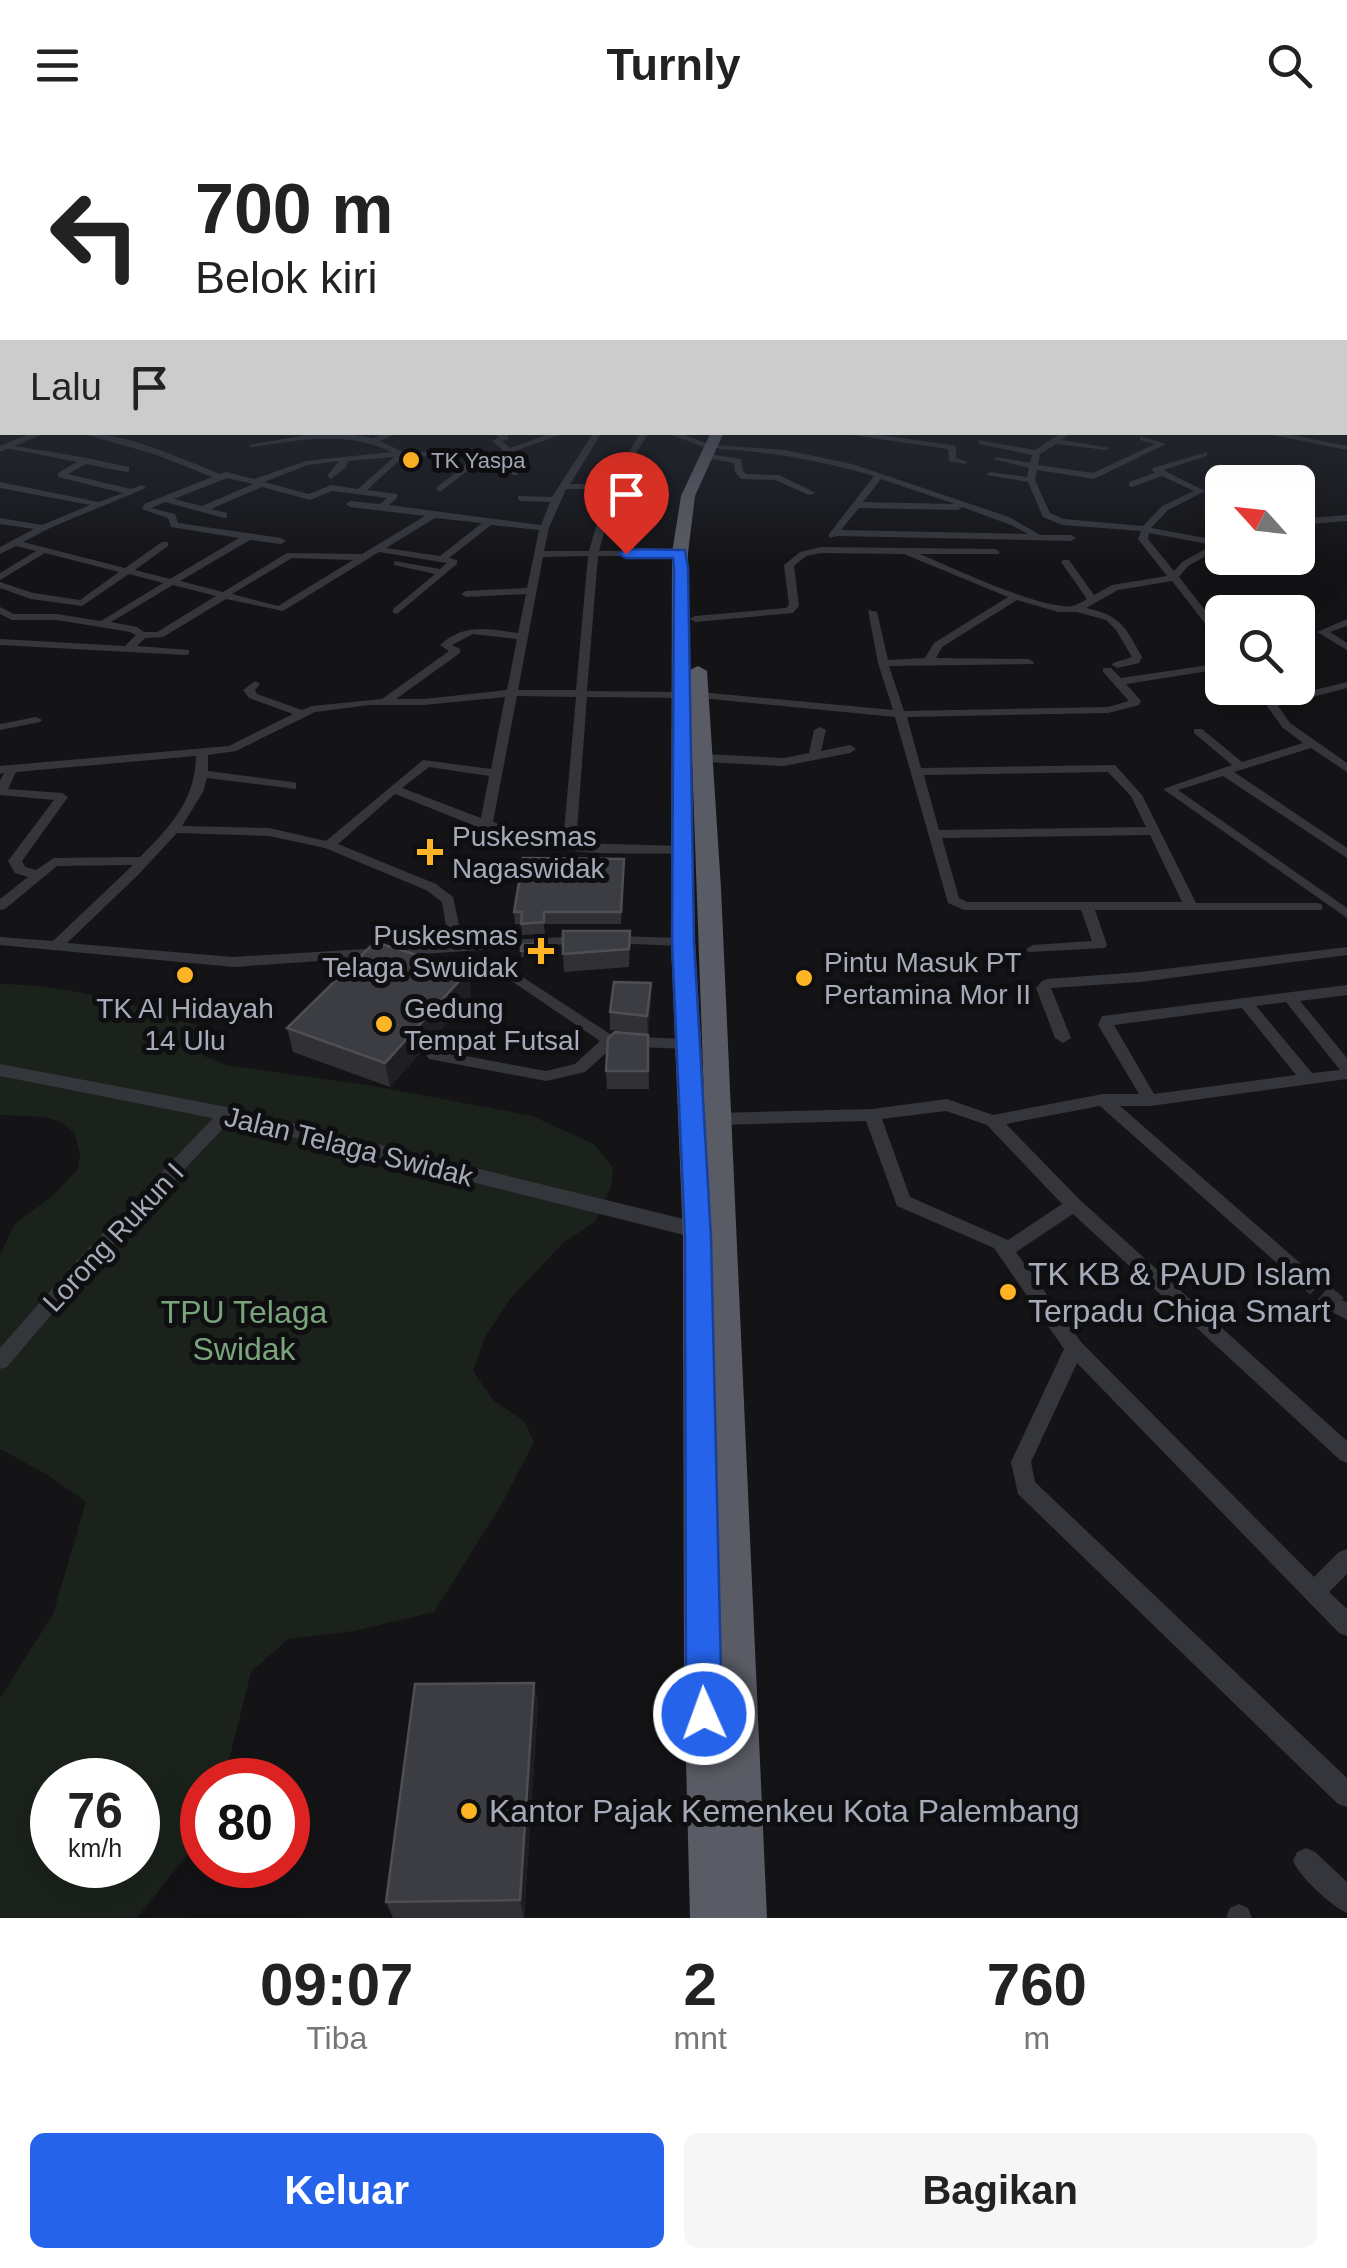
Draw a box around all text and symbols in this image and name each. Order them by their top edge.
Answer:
icon: menu [30,38,85,93]
icon: search [1262,38,1317,93]
text: Turnly [606,39,741,90]
icon: left [30,170,160,300]
text: 700 m [195,170,393,248]
text: Belok kiri [195,252,378,303]
icon: arrive [122,360,177,415]
text: Lalu [30,366,102,408]
place label: TK Yaspa [431,448,526,473]
marker: TK Yaspa [400,449,422,471]
pin [584,452,669,555]
north arrow [1205,465,1315,575]
map controls [1205,465,1315,705]
icon: arrive [599,467,654,522]
button: search [1205,595,1315,705]
place label: Puskesmas Nagaswidak [452,821,606,884]
marker: Puskesmas Nagaswidak [417,839,443,865]
place label: Puskesmas Telaga Swuidak [322,920,519,983]
marker: Puskesmas Telaga Swuidak [528,938,554,964]
place label: Pintu Masuk PT Pertamina Mor II [824,947,1031,1010]
marker: TK Al Hidayah 14 Ulu [174,964,196,986]
marker: Pintu Masuk PT Pertamina Mor II [793,967,815,989]
place label: TK Al Hidayah 14 Ulu [96,993,274,1056]
place label: Gedung Tempat Futsal [404,993,580,1056]
marker: Gedung Tempat Futsal [373,1013,395,1035]
street label: Jalan Telaga Swidak [222,1101,477,1193]
street label: Lorong Rukun I [37,1157,190,1318]
place label: TK KB & PAUD Islam Terpadu Chiqa Smart [1028,1256,1331,1329]
marker: TK KB & PAUD Islam Terpadu Chiqa Smart [997,1281,1019,1303]
park label: TPU Telaga Swidak [161,1294,328,1367]
position arrow [652,1662,756,1766]
speed limit sign: 80 [180,1758,310,1888]
text: 76 [67,1783,123,1839]
place label: Kantor Pajak Kemenkeu Kota Palembang [489,1793,1080,1829]
marker: Kantor Pajak Kemenkeu Kota Palembang [458,1800,480,1822]
text: km/h [68,1834,122,1862]
text: 09:07 [260,1951,413,2018]
text: 2 [683,1951,717,2018]
text: 760 [987,1951,1087,2018]
text: Tiba [306,2020,367,2056]
text: mnt [674,2020,727,2056]
text: m [1024,2020,1050,2056]
button: Keluar [30,2133,664,2248]
button: Bagikan [684,2133,1317,2248]

